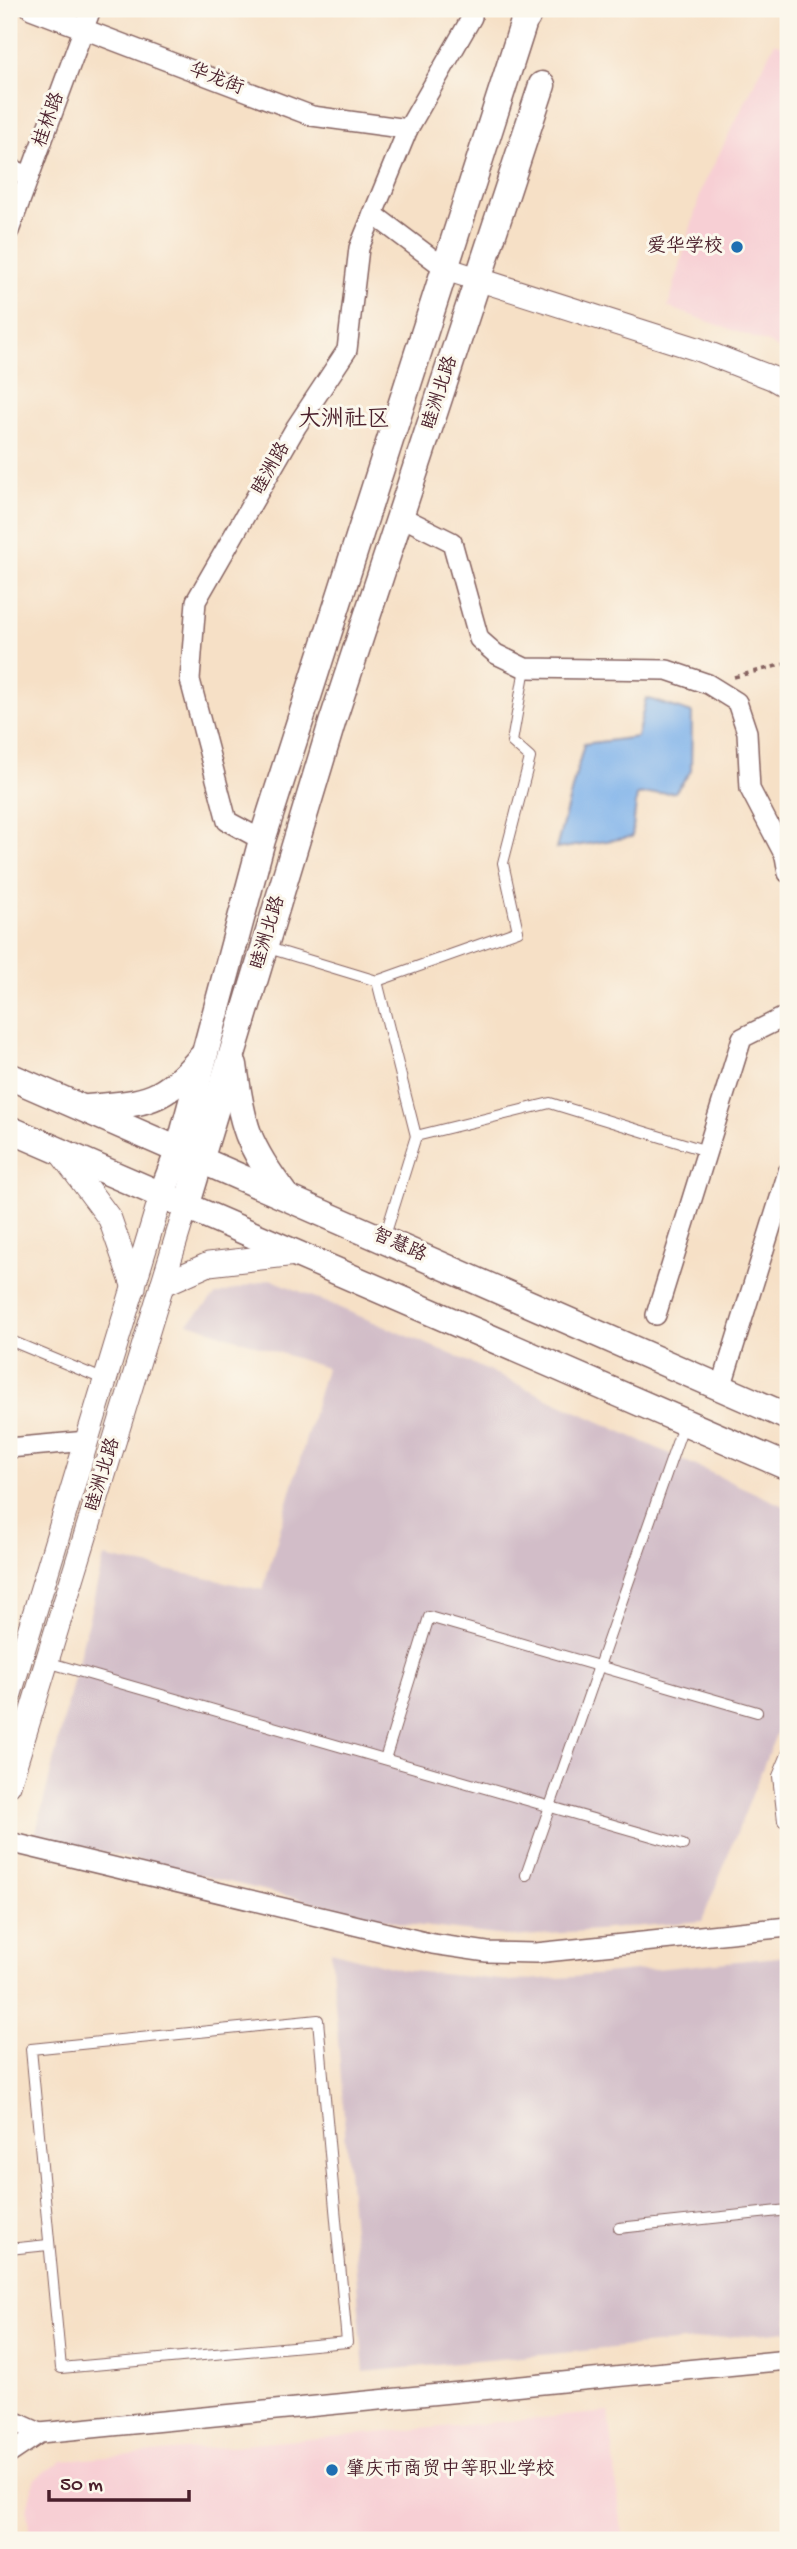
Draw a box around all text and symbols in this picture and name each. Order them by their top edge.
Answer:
street label: 华龙街 [185,58,247,101]
street label: 桂林路 [29,89,71,151]
place label: 爱华学校 [647,235,723,259]
marker: 爱华学校 [729,239,745,255]
street label: 睦洲北路 [417,353,464,433]
district label: 大洲社区 [298,406,390,434]
street label: 睦洲路 [247,438,296,499]
street label: 睦洲北路 [246,893,291,973]
street label: 智慧路 [368,1223,430,1268]
street label: 睦洲北路 [81,1435,126,1515]
scale bar [49,2458,189,2502]
place label: 肇庆市商贸中等职业学校 [346,2458,555,2482]
marker: 肇庆市商贸中等职业学校 [324,2462,340,2478]
text: 50 m [60,2474,103,2499]

